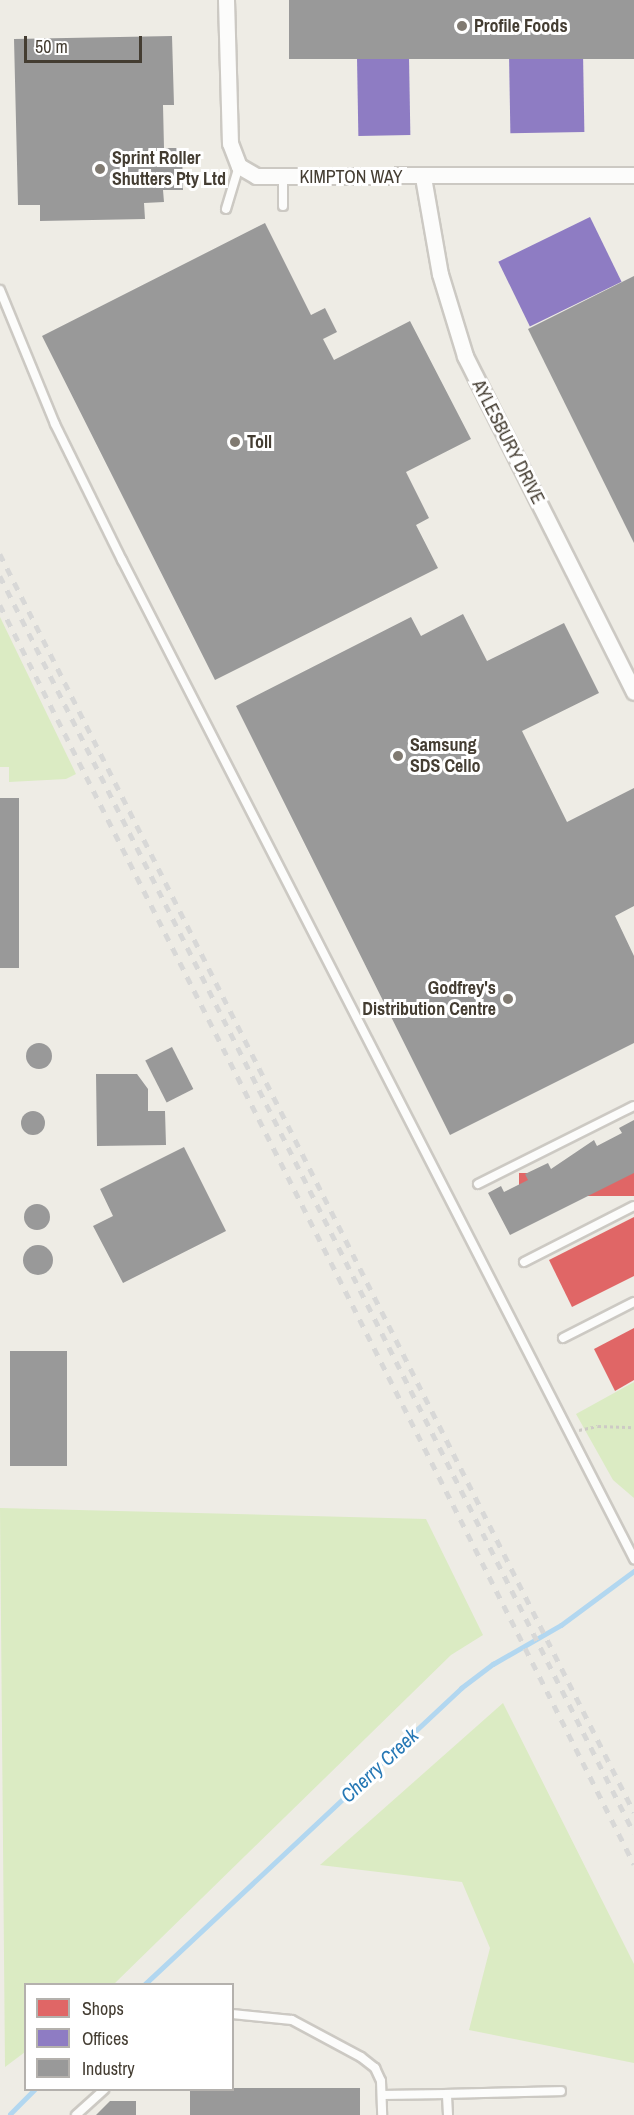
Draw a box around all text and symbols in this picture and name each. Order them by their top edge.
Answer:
place label: Profile Foods [474,15,568,37]
marker: Profile Foods [455,19,469,33]
scale bar [27,24,146,62]
text: 50 m [35,34,68,59]
place label: Sprint Roller Shutters Pty Ltd [112,148,226,190]
marker: Sprint Roller Shutters Pty Ltd [93,162,107,176]
street label: KIMPTON WAY [299,166,403,188]
street label: AYLESBURY DRIVE [467,376,549,508]
place label: Toll [247,431,272,453]
marker: Toll [228,435,242,449]
place label: Samsung SDS Cello [410,735,481,777]
marker: Samsung SDS Cello [391,749,405,763]
place label: Godfrey's Distribution Centre [362,978,496,1020]
marker: Godfrey's Distribution Centre [501,992,515,1006]
water label: Cherry Creek [335,1723,423,1807]
legend [24,1983,234,2091]
text: Shops [82,1996,124,2021]
text: Offices [82,2026,129,2051]
text: Industry [82,2056,135,2081]

